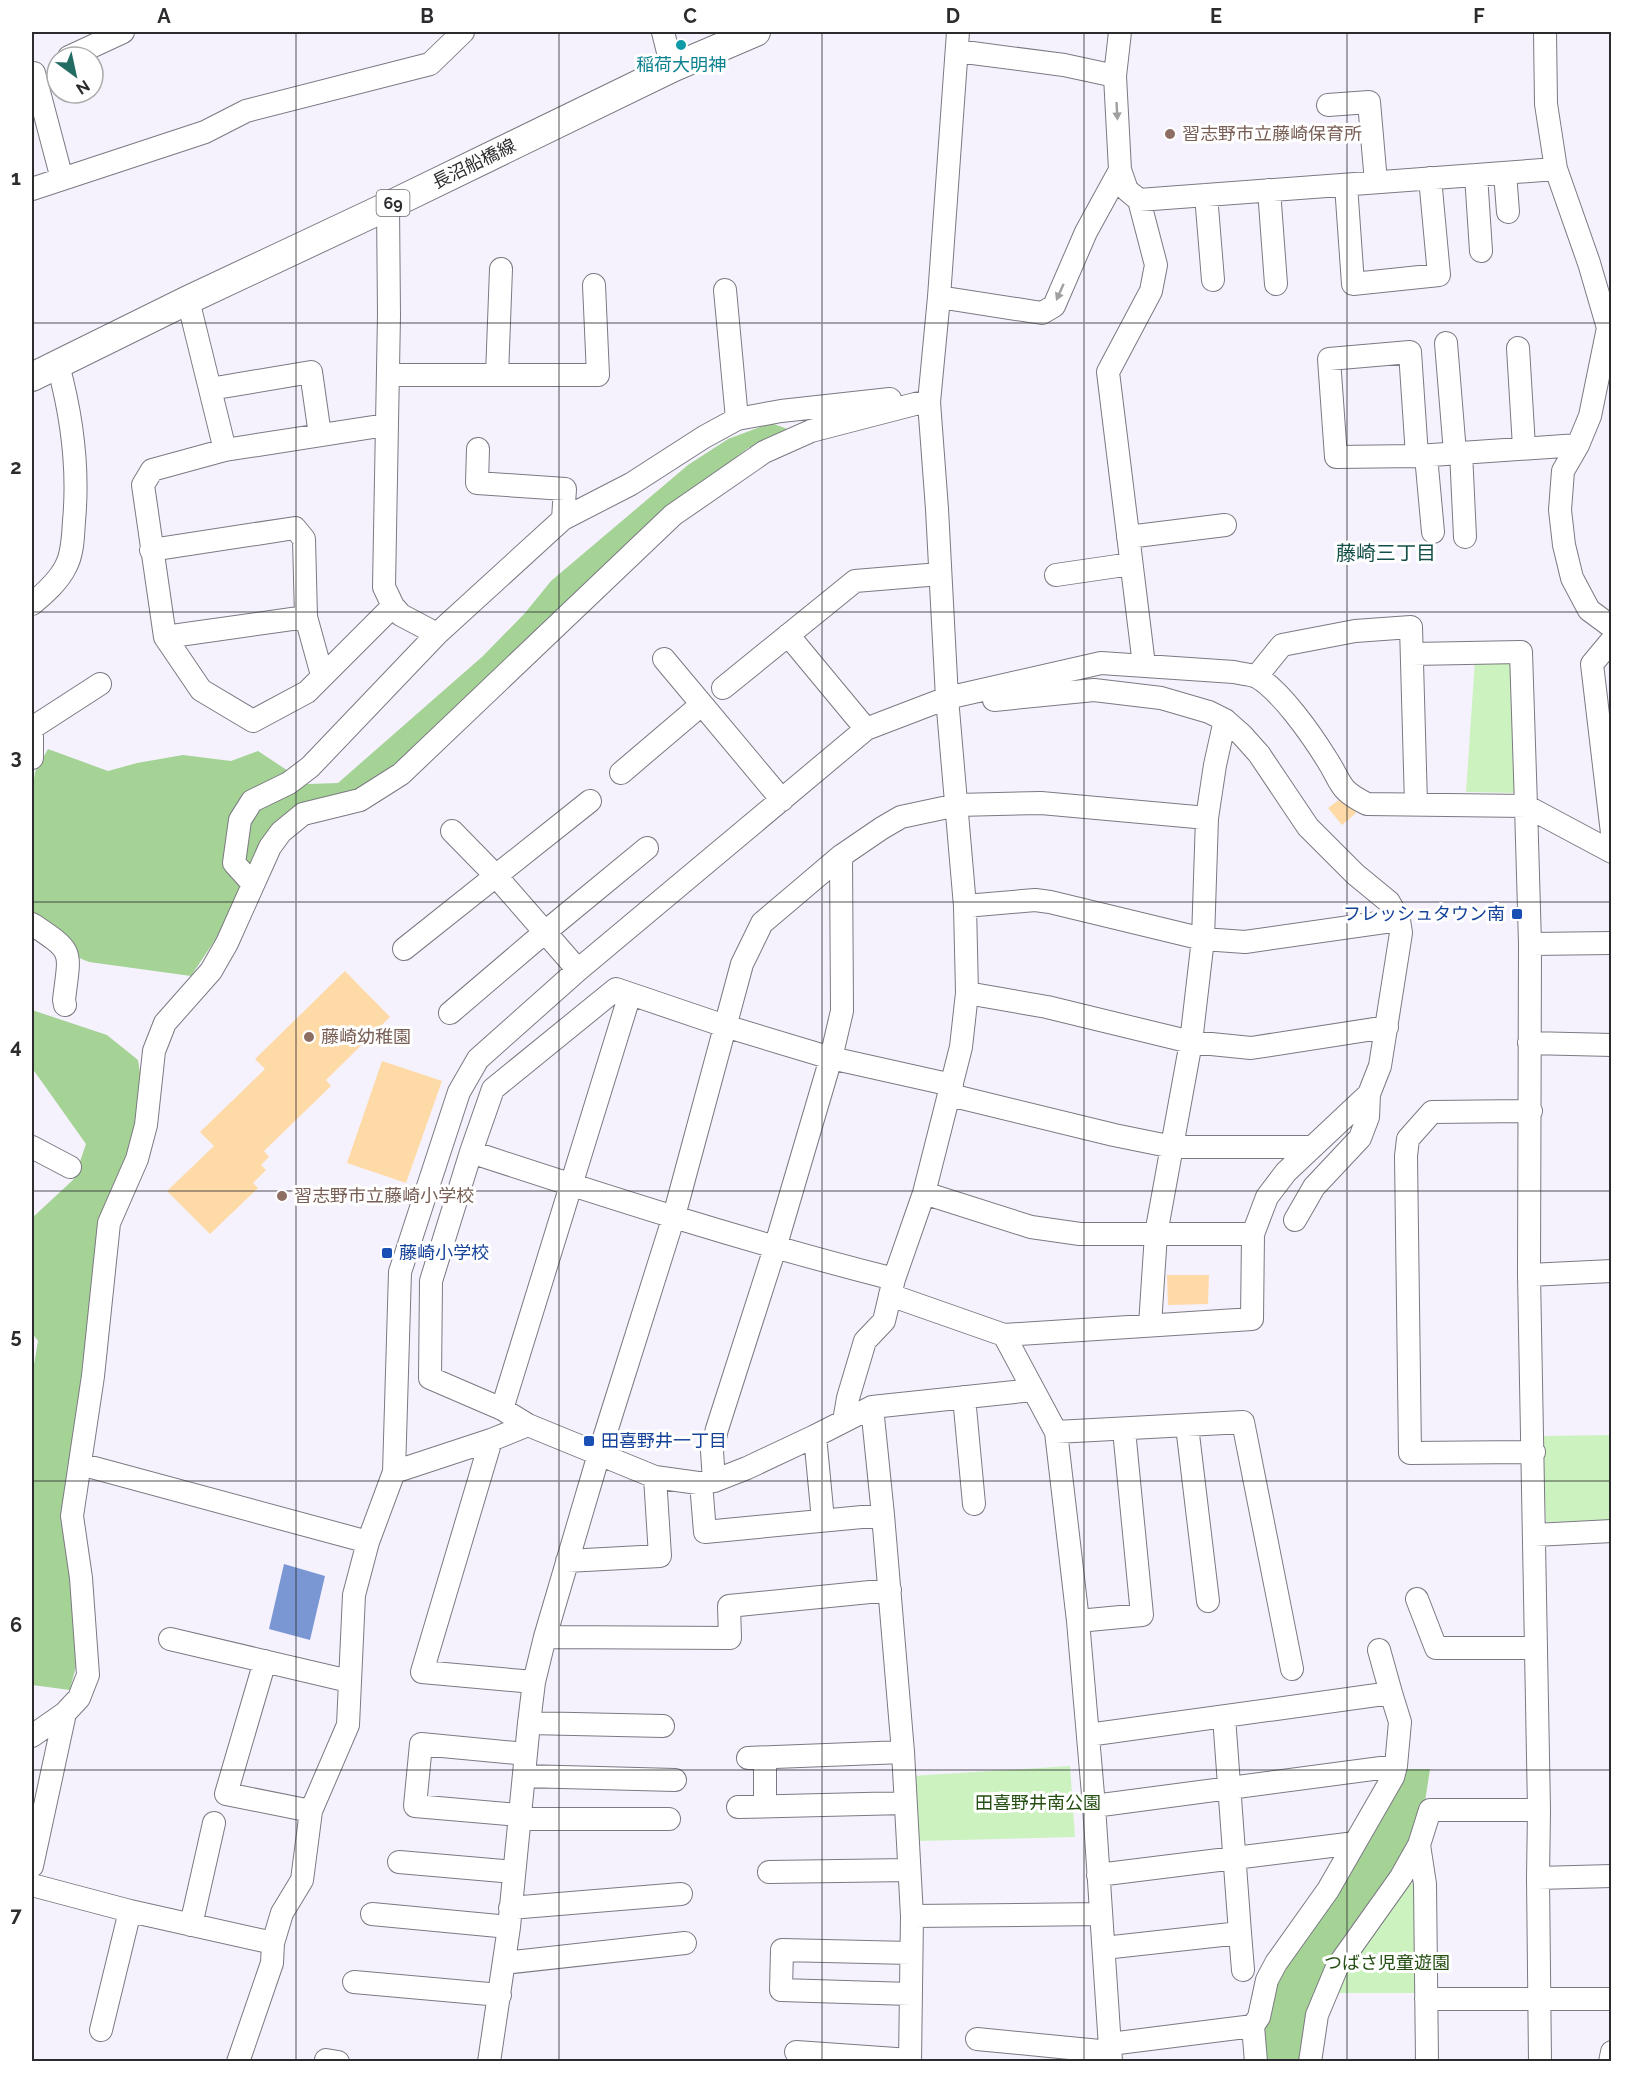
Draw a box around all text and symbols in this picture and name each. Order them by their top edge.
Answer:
text: A [157,4,171,28]
text: B [420,4,434,28]
text: C [683,4,697,28]
text: D [946,4,960,28]
text: E [1210,4,1222,28]
text: F [1473,4,1485,28]
marker: 稲荷大明神 [674,38,688,52]
north arrow [45,45,105,105]
place label: 稲荷大明神 [636,54,726,75]
text: N [73,76,93,98]
one-way arrow [1112,101,1121,120]
place label: 習志野市立藤崎保育所 [1182,123,1362,144]
marker: 習志野市立藤崎保育所 [1163,127,1177,141]
street label: 長沼船橋線 [429,134,519,193]
text: 1 [11,166,21,190]
road number: 69 [376,190,410,216]
one-way arrow [1056,283,1065,300]
text: 2 [10,455,22,479]
district label: 藤崎三丁目 [1336,541,1436,565]
text: 3 [10,745,22,769]
place label: フレッシュタウン南 [1343,903,1505,924]
marker: フレッシュタウン南 [1510,907,1524,921]
place label: 藤崎幼稚園 [321,1026,411,1047]
marker: 藤崎幼稚園 [302,1030,316,1044]
text: 4 [10,1034,22,1058]
place label: 習志野市立藤崎小学校 [294,1185,474,1206]
marker: 習志野市立藤崎小学校 [275,1189,289,1203]
place label: 藤崎小学校 [399,1242,489,1263]
marker: 藤崎小学校 [380,1246,394,1260]
text: 5 [10,1324,22,1348]
place label: 田喜野井一丁目 [601,1430,727,1451]
marker: 田喜野井一丁目 [582,1434,596,1448]
text: 6 [10,1613,22,1637]
park label: 田喜野井南公園 [975,1792,1101,1813]
text: 7 [10,1903,22,1927]
park label: つばさ児童遊園 [1324,1952,1450,1973]

